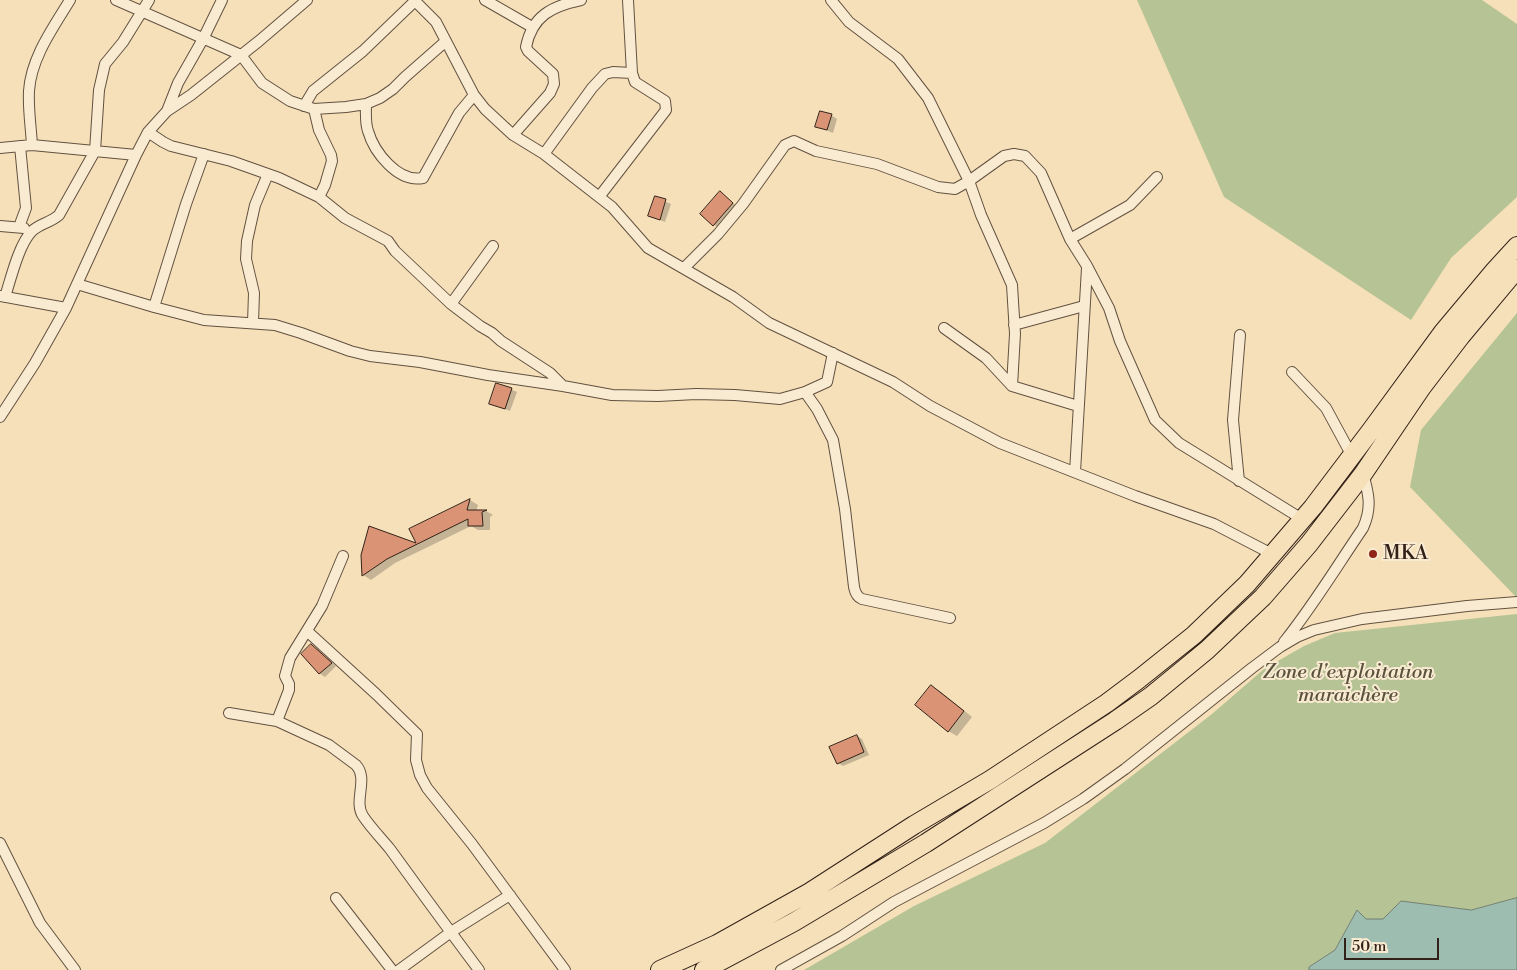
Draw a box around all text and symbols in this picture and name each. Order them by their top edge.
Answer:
place label: MKA [1383,542,1428,566]
marker: MKA [1367,548,1379,560]
park label: Zone d'exploitation maraichère [1263,661,1433,708]
scale bar [1347,928,1442,960]
text: 50 m [1352,937,1386,956]

